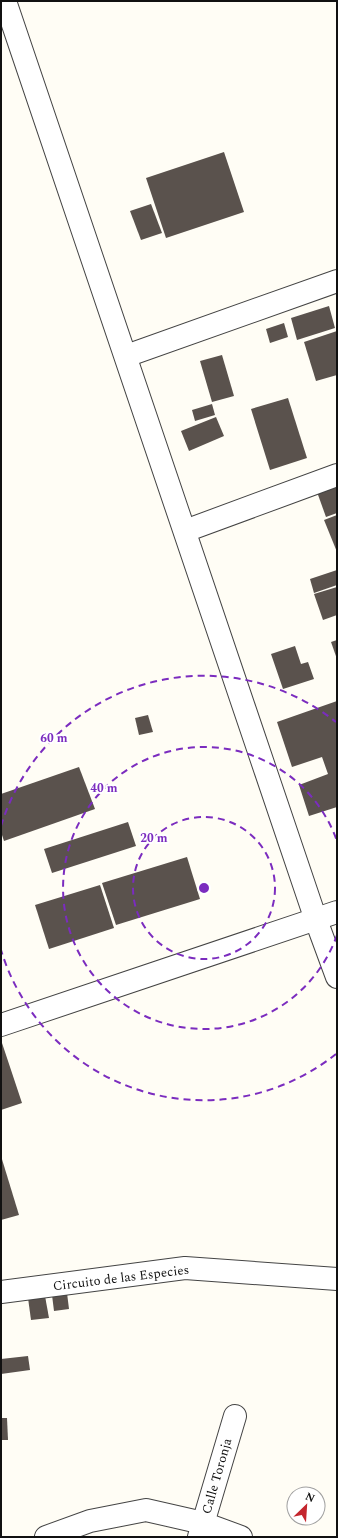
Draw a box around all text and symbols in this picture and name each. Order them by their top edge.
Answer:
text: 60 m [40,729,68,748]
text: 40 m [90,779,118,798]
text: 20 m [140,829,168,848]
centre of rings [197,881,211,895]
street label: Circuito de las Especies [52,1260,190,1296]
street label: Calle Toronja [197,1435,238,1516]
north arrow [286,1486,326,1526]
text: N [302,1488,318,1507]

